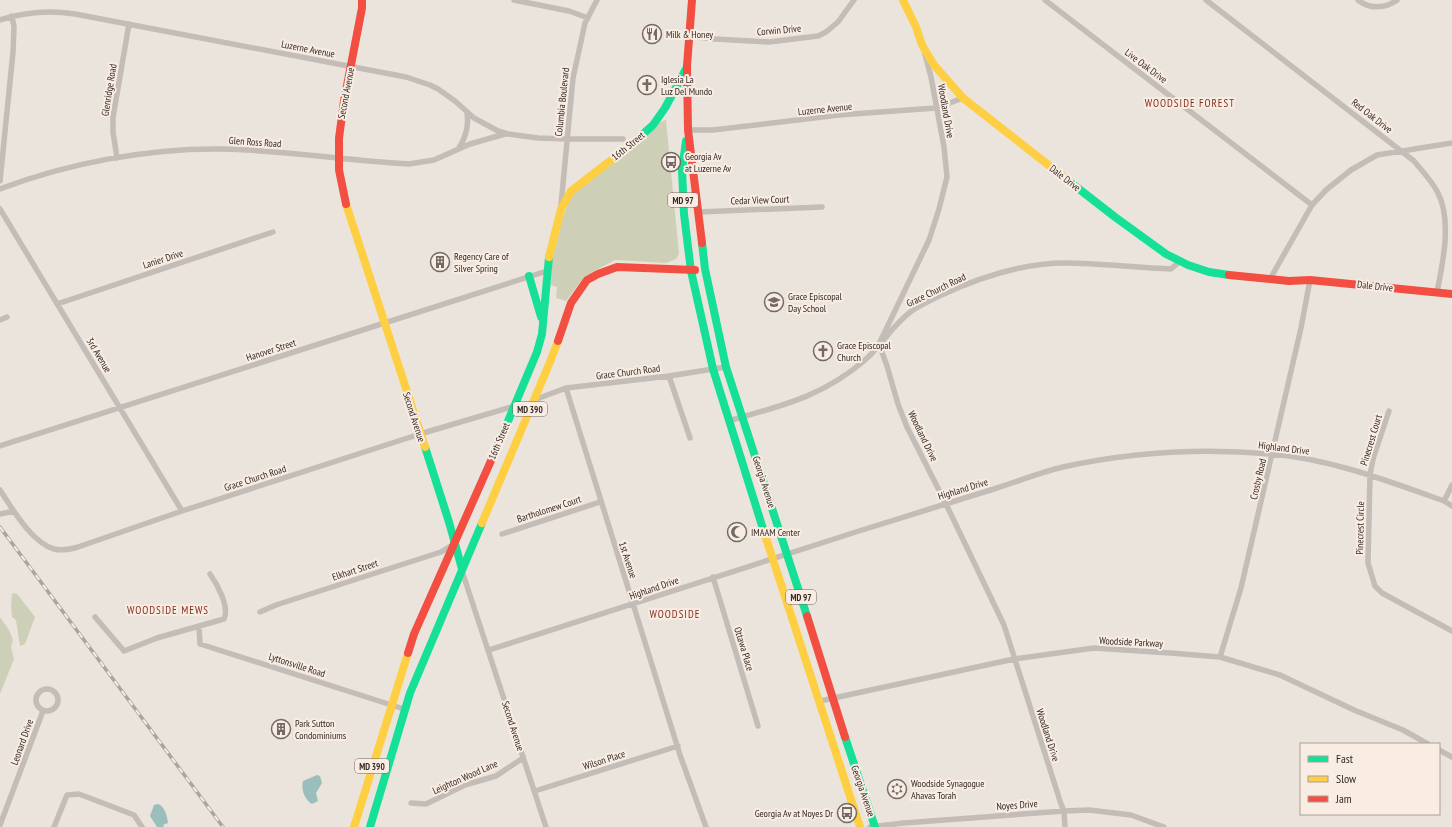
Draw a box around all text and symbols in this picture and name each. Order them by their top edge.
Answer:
street label: Corwin Drive [756,22,802,38]
restaurant icon: Milk & Honey [641,23,663,45]
place label: Milk & Honey [666,28,713,41]
street label: Luzerne Avenue [280,37,336,61]
street label: Live Oak Drive [1122,46,1170,86]
street label: Glenridge Road [98,63,120,117]
street label: Second Avenue [335,66,357,120]
street label: Columbia Boulevard [552,67,572,137]
place label: Iglesia La Luz Del Mundo [661,73,712,98]
church icon: Iglesia La Luz Del Mundo [636,74,658,96]
street label: Woodland Drive [935,83,957,139]
district label: WOODSIDE FOREST [1145,96,1235,110]
street label: Red Oak Drive [1349,96,1395,136]
street label: Luzerne Avenue [797,100,853,118]
street label: 16th Street [609,129,647,163]
street label: Glen Ross Road [228,134,282,150]
place label: Georgia Av at Luzerne Av [685,150,731,175]
bus stop icon: Georgia Av at Luzerne Av [660,151,682,173]
street label: Dale Drive [1047,162,1083,194]
street label: Cedar View Court [730,192,790,208]
road number: MD 97 [668,193,698,207]
street label: Lanier Drive [141,246,185,272]
place label: Regency Care of Silver Spring [454,250,509,275]
building icon: Regency Care of Silver Spring [429,251,451,273]
street label: Grace Church Road [904,270,968,310]
street label: Dale Drive [1356,278,1394,294]
place label: Grace Episcopal Day School [788,290,843,315]
school or university icon: Grace Episcopal Day School [763,291,785,313]
street label: 3rd Avenue [83,335,115,375]
street label: Hanover Street [244,336,298,364]
place label: Grace Episcopal Church [837,339,892,364]
church icon: Grace Episcopal Church [812,340,834,362]
street label: Grace Church Road [595,362,661,382]
street label: Second Avenue [400,390,428,444]
road number: MD 390 [513,402,547,416]
street label: Woodland Drive [905,409,941,463]
street label: Pinecrest Court [1357,413,1385,467]
street label: 16th Street [485,420,513,461]
street label: Highland Drive [1258,438,1310,458]
street label: Georgia Avenue [750,454,778,510]
street label: Crosby Road [1247,457,1269,501]
street label: Grace Church Road [222,462,288,494]
street label: Highland Drive [936,475,990,503]
street label: Bartholomew Court [515,492,583,526]
street label: Pinecrest Circle [1353,501,1367,555]
mosque icon: IMAAM Center [726,521,748,543]
place label: IMAAM Center [751,526,800,539]
street label: 1st Avenue [616,540,640,580]
street label: Elkhart Street [330,556,380,584]
street label: Highland Drive [627,573,681,603]
road number: MD 97 [786,590,816,604]
district label: WOODSIDE MEWS [127,603,209,617]
district label: WOODSIDE [650,607,700,621]
street label: Ottawa Place [731,625,757,673]
street label: Woodside Parkway [1099,634,1164,650]
street label: Lyttonsville Road [267,650,327,680]
street label: Second Avenue [499,699,527,753]
street label: Woodland Drive [1033,707,1063,763]
street label: Leonard Drive [8,717,36,767]
place label: Park Sutton Condominiums [295,717,347,742]
building icon: Park Sutton Condominiums [270,718,292,740]
legend [1300,743,1440,815]
street label: Wilson Place [581,747,627,773]
text: Fast [1336,751,1354,766]
street label: Leighton Wood Lane [430,757,500,797]
road number: MD 390 [355,759,389,773]
street label: Georgia Avenue [848,764,878,818]
text: Slow [1336,771,1357,786]
place label: Woodside Synagogue Ahavas Torah [911,777,984,802]
synagogue icon: Woodside Synagogue Ahavas Torah [886,778,908,800]
text: Jam [1335,791,1352,806]
street label: Noyes Drive [996,797,1038,813]
bus stop icon: Georgia Av at Noyes Dr [836,802,858,824]
place label: Georgia Av at Noyes Dr [755,807,833,820]

